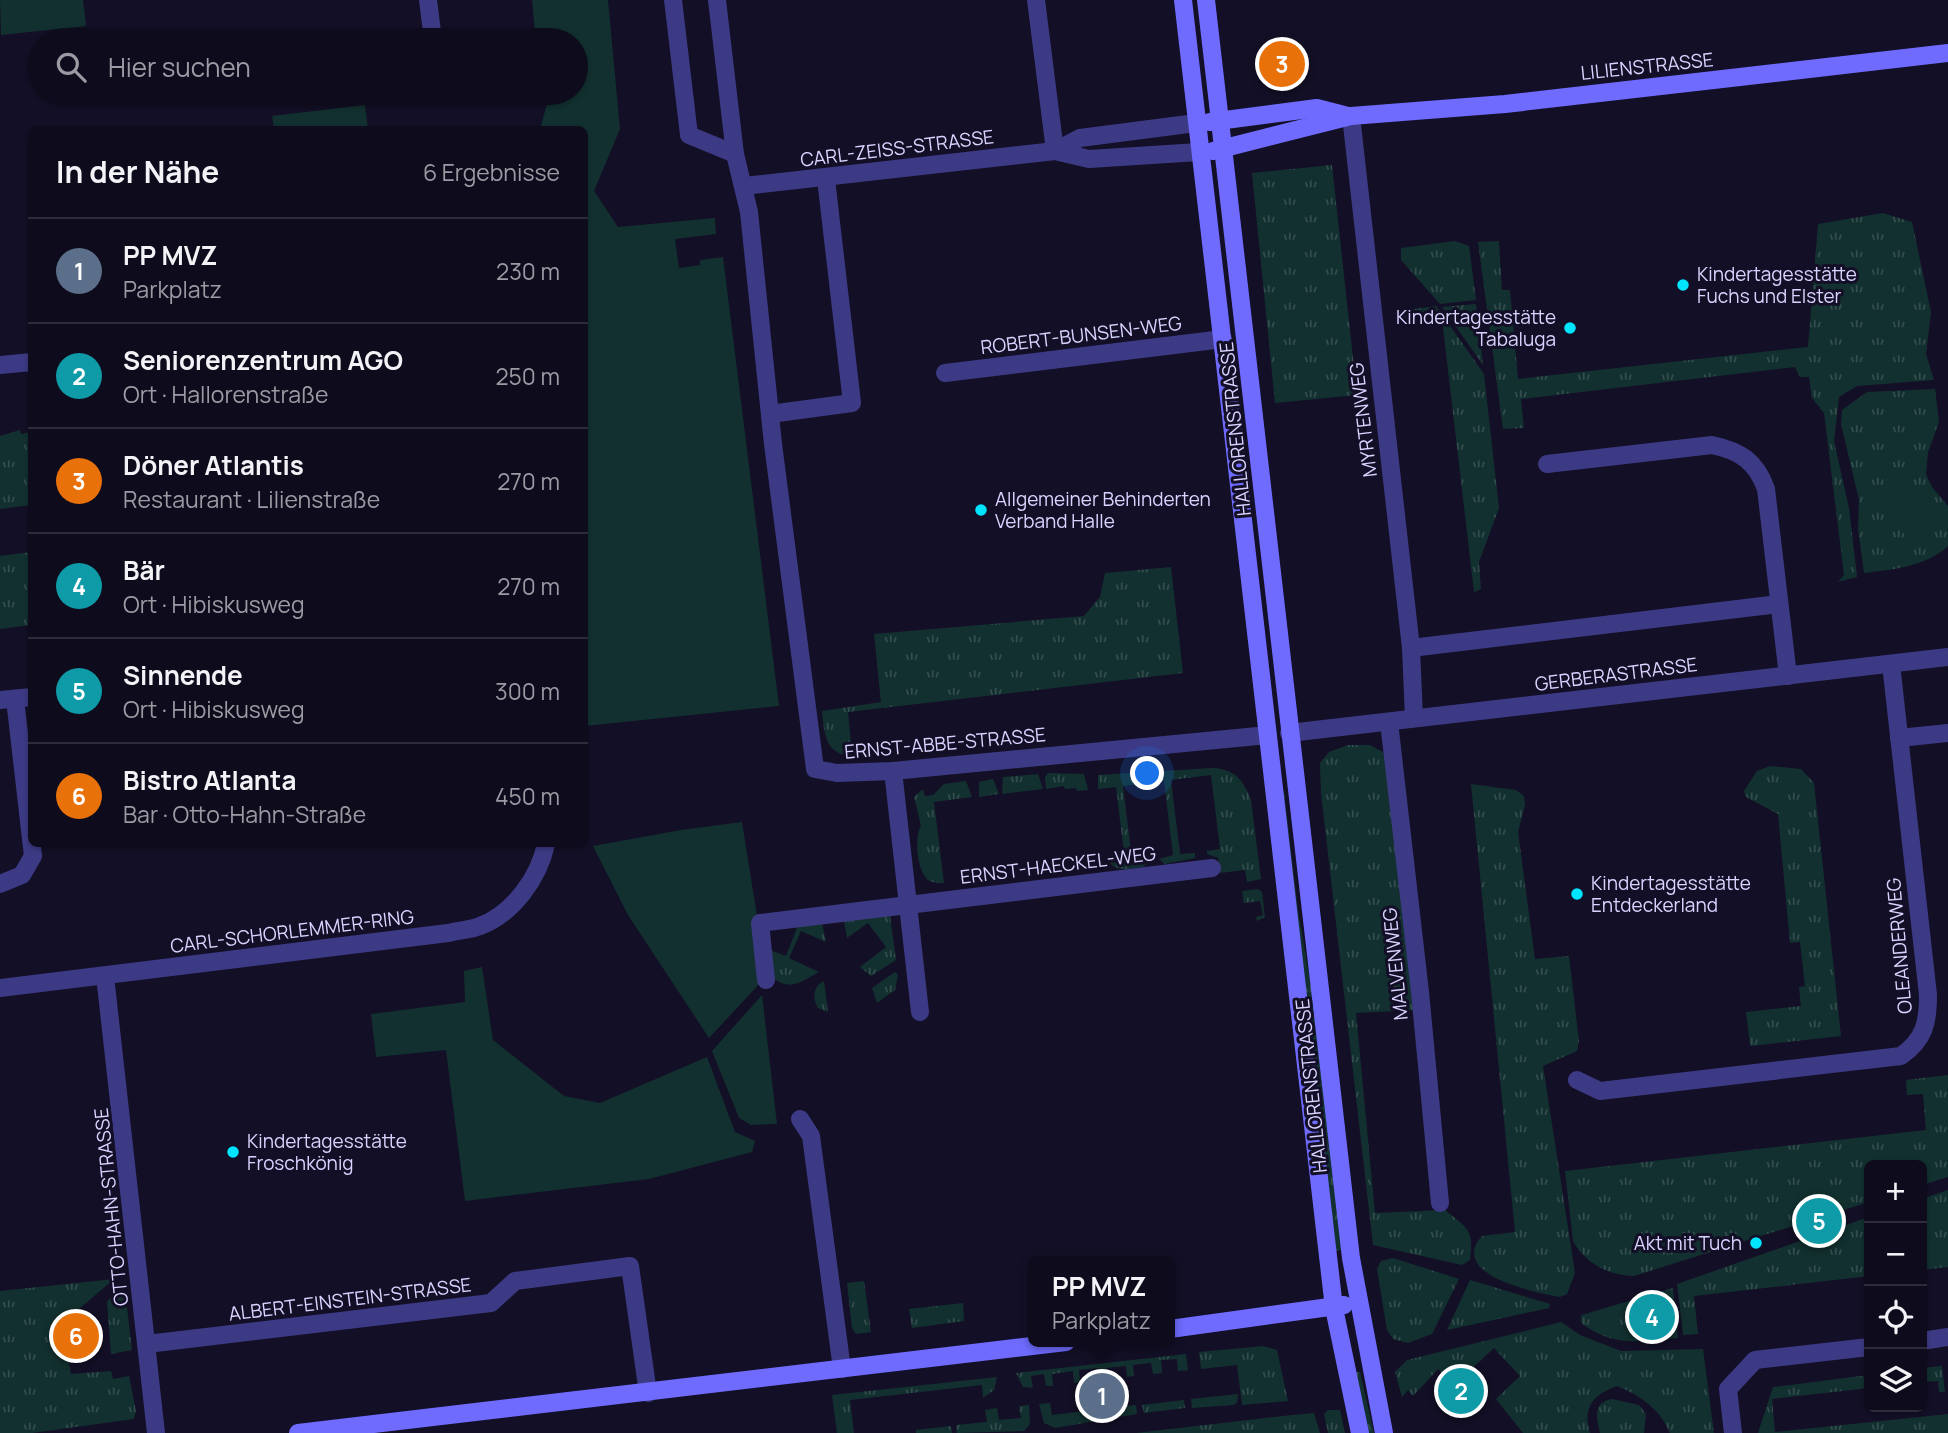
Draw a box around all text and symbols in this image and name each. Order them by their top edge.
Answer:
search box [28,28,588,105]
pin: 3 [1259,38,1305,90]
street label: LILIENSTRASSE [1579,46,1715,86]
icon: search [52,48,90,86]
text: Hier suchen [108,49,251,85]
street label: CARL-ZEISS-STRASSE [799,123,995,173]
text: In der Nähe [56,151,219,192]
text: 6 Ergebnisse [423,156,560,188]
text: PP MVZ [123,237,218,273]
text: 1 [74,255,84,287]
text: 230 m [496,255,560,287]
place label: Kindertagesstätte Fuchs und Elster [1697,261,1857,309]
text: Parkplatz [123,273,222,305]
marker: Kindertagesstätte Fuchs und Elster [1675,277,1691,293]
place label: Kindertagesstätte Tabaluga [1396,304,1556,352]
street label: ROBERT-BUNSEN-WEG [979,310,1183,360]
marker: Kindertagesstätte Tabaluga [1562,320,1578,336]
street label: HALLORENSTRASSE [1213,341,1257,517]
text: Seniorenzentrum AGO [123,342,403,378]
text: 2 [72,360,86,392]
text: 250 m [495,360,560,392]
street label: MYRTENWEG [1343,361,1383,479]
text: Ort · Hallorenstraße [123,378,328,410]
text: Döner Atlantis [123,447,304,483]
text: 3 [72,465,86,497]
text: 270 m [497,465,560,497]
text: Restaurant · Lilienstraße [123,483,380,515]
place label: Allgemeiner Behinderten Verband Halle [995,486,1211,534]
marker: Allgemeiner Behinderten Verband Halle [973,502,989,518]
text: Bär [123,552,165,588]
text: 4 [72,570,86,602]
text: 270 m [497,570,560,602]
text: Ort · Hibiskusweg [123,588,305,620]
street label: GERBERASTRASSE [1533,651,1699,697]
text: Sinnende [123,657,243,693]
text: 5 [72,675,86,707]
text: 300 m [495,675,560,707]
text: Ort · Hibiskusweg [123,693,305,725]
street label: ERNST-ABBE-STRASSE [843,721,1047,765]
your location [1130,756,1164,790]
text: Bistro Atlanta [123,762,296,798]
text: 6 [72,780,86,812]
text: 450 m [495,780,560,812]
text: Bar · Otto-Hahn-Straße [123,798,366,830]
street label: ERNST-HAECKEL-WEG [959,840,1157,890]
place label: Kindertagesstätte Entdeckerland [1591,870,1751,918]
street label: OLEANDERWEG [1880,877,1918,1015]
marker: Kindertagesstätte Entdeckerland [1569,886,1585,902]
street label: CARL-SCHORLEMMER-RING [169,903,415,959]
street label: MALVENWEG [1376,906,1414,1022]
street label: HALLORENSTRASSE [1289,998,1333,1174]
street label: OTTO-HAHN-STRASSE [88,1107,134,1307]
place label: Kindertagesstätte Froschkönig [247,1128,407,1176]
marker: Kindertagesstätte Froschkönig [225,1144,241,1160]
map controls [1864,1160,1927,1412]
button: + [1864,1160,1927,1223]
pin: 5 [1796,1195,1842,1247]
button: − [1864,1223,1927,1286]
place label: Akt mit Tuch [1634,1230,1742,1256]
marker: Akt mit Tuch [1748,1235,1764,1251]
popup [1028,1256,1175,1347]
text: PP MVZ [1052,1268,1147,1304]
street label: ALBERT-EINSTEIN-STRASSE [227,1271,473,1327]
button: locate [1864,1286,1927,1349]
pin: 4 [1629,1291,1675,1343]
text: Parkplatz [1052,1304,1151,1336]
pin: 6 [53,1310,99,1362]
button: layers [1864,1349,1927,1412]
pin: 2 [1438,1365,1484,1417]
pin: 1 [1079,1370,1125,1422]

